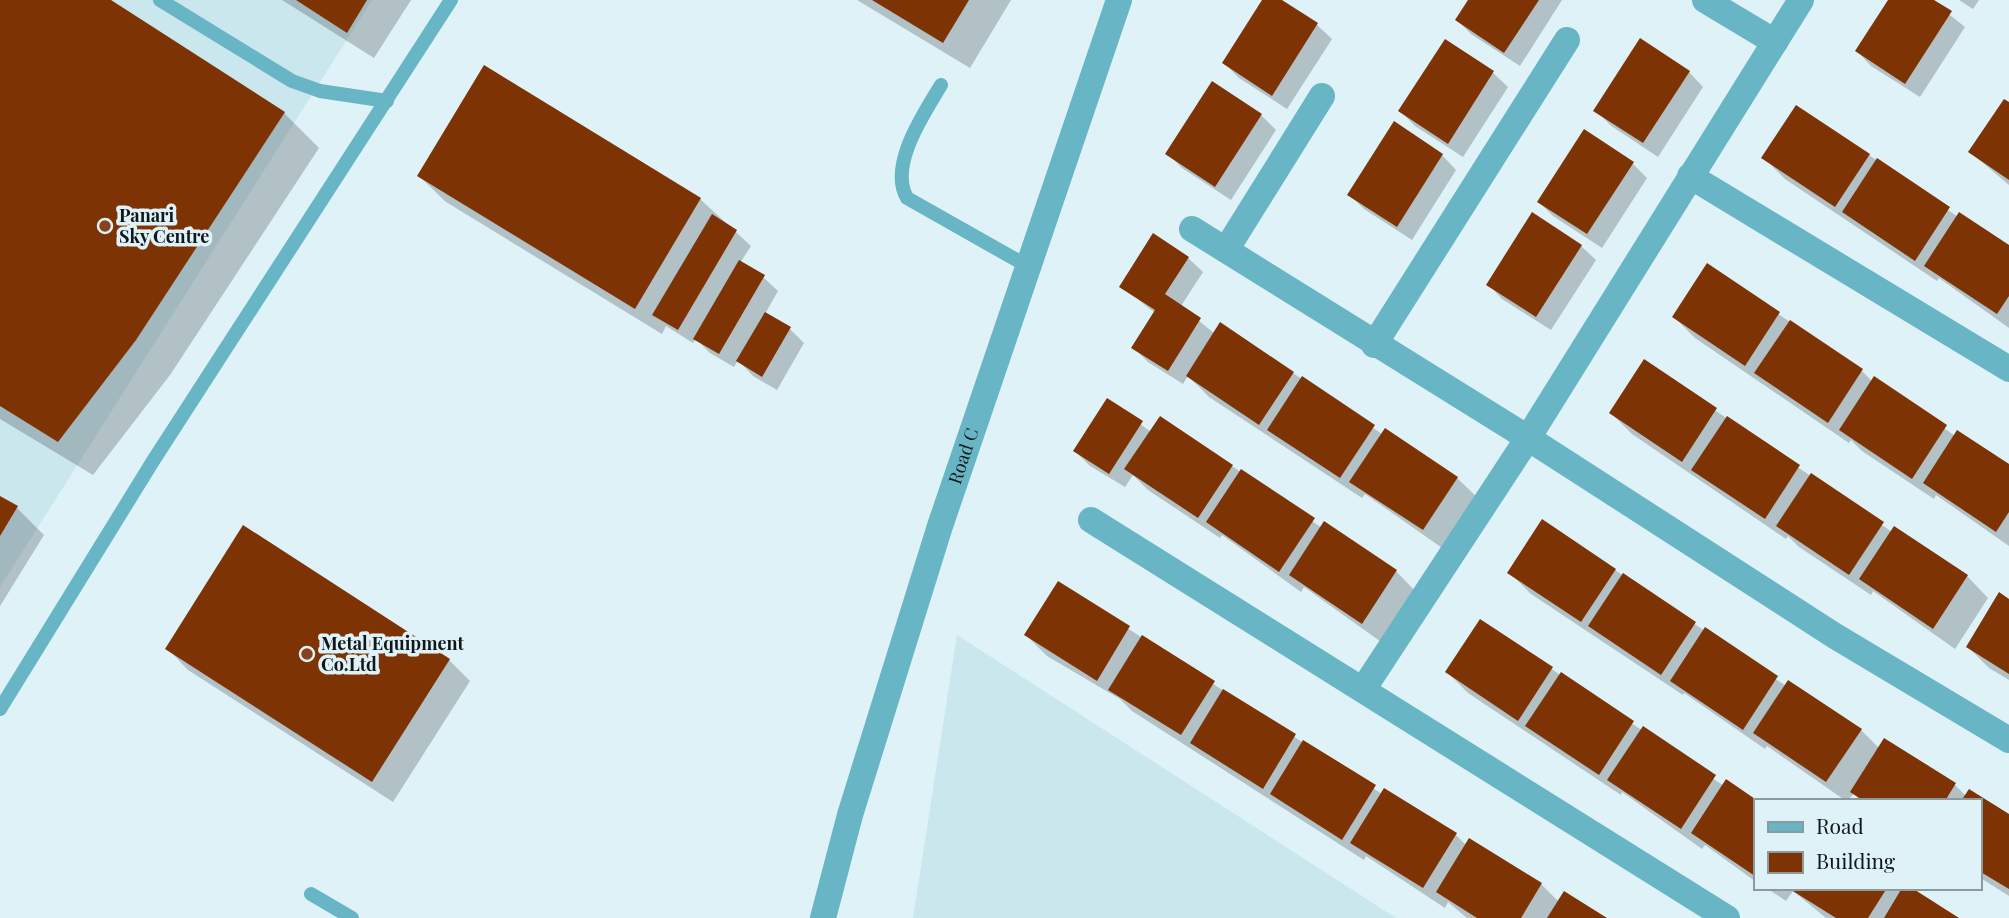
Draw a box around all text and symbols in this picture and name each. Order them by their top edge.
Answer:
place label: Panari Sky Centre [119,203,209,248]
marker: Panari Sky Centre [97,218,113,234]
street label: Road C [942,425,984,487]
place label: Metal Equipment Co.Ltd [321,631,464,676]
marker: Metal Equipment Co.Ltd [299,646,315,662]
legend [1754,799,1981,890]
text: Road [1816,811,1864,839]
text: Building [1816,846,1895,874]

